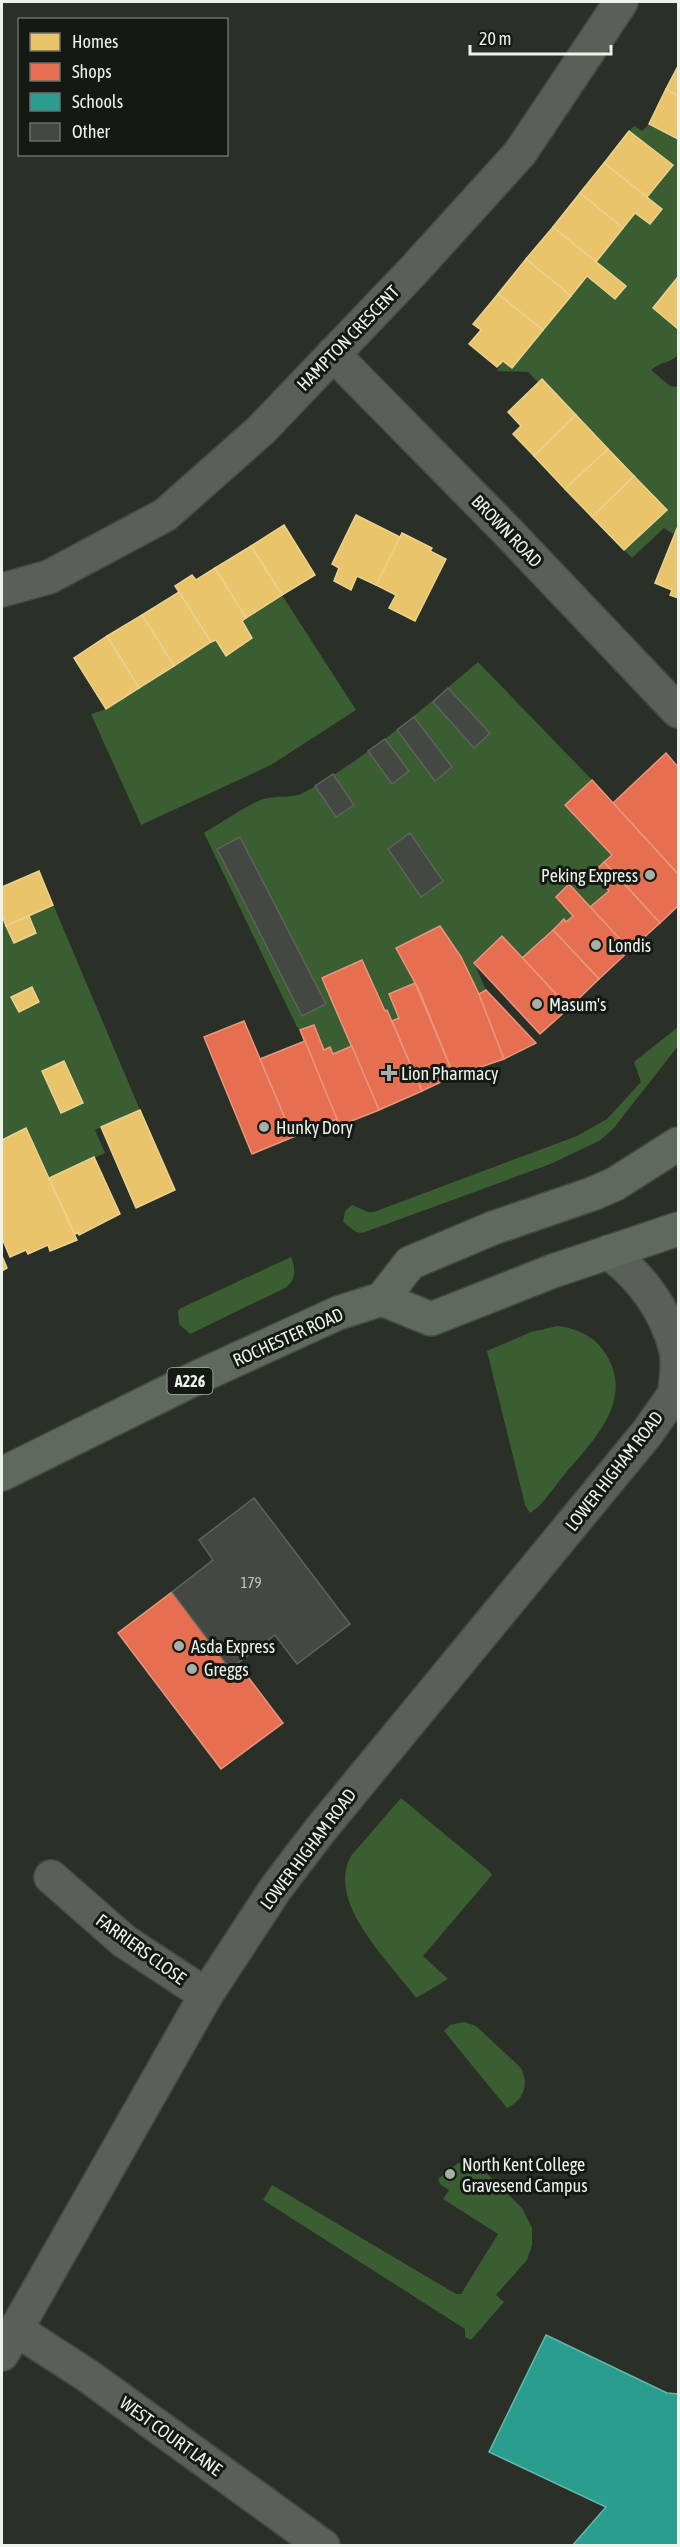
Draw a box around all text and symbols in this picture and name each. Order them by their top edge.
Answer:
legend [18,18,228,156]
scale bar [470,18,611,56]
text: 20 m [479,28,511,49]
text: Homes [72,31,118,52]
text: Shops [72,61,112,82]
text: Schools [72,91,123,112]
text: Other [72,121,111,142]
street label: HAMPTON CRESCENT [293,281,404,395]
street label: BROWN ROAD [467,491,547,571]
place label: Peking Express [541,865,638,886]
marker: Peking Express [643,868,657,882]
place label: Londis [608,935,651,956]
marker: Londis [589,938,603,952]
place label: Masum's [549,994,606,1015]
marker: Masum's [530,997,544,1011]
place label: Lion Pharmacy [401,1063,498,1084]
marker: Lion Pharmacy [382,1066,396,1080]
place label: Hunky Dory [276,1117,353,1138]
marker: Hunky Dory [257,1120,271,1134]
street label: ROCHESTER ROAD [230,1303,346,1371]
road number: A226 [168,1368,213,1394]
street label: LOWER HIGHAM ROAD [561,1407,667,1535]
house number: 179 [240,1574,262,1591]
place label: Asda Express [191,1636,275,1657]
marker: Asda Express [172,1639,186,1653]
place label: Greggs [204,1659,249,1680]
marker: Greggs [185,1662,199,1676]
street label: LOWER HIGHAM ROAD [256,1784,360,1914]
street label: FARRIERS CLOSE [92,1910,190,1989]
place label: North Kent College Gravesend Campus [462,2154,588,2196]
marker: North Kent College Gravesend Campus [443,2167,457,2181]
street label: WEST COURT LANE [116,2392,226,2480]

